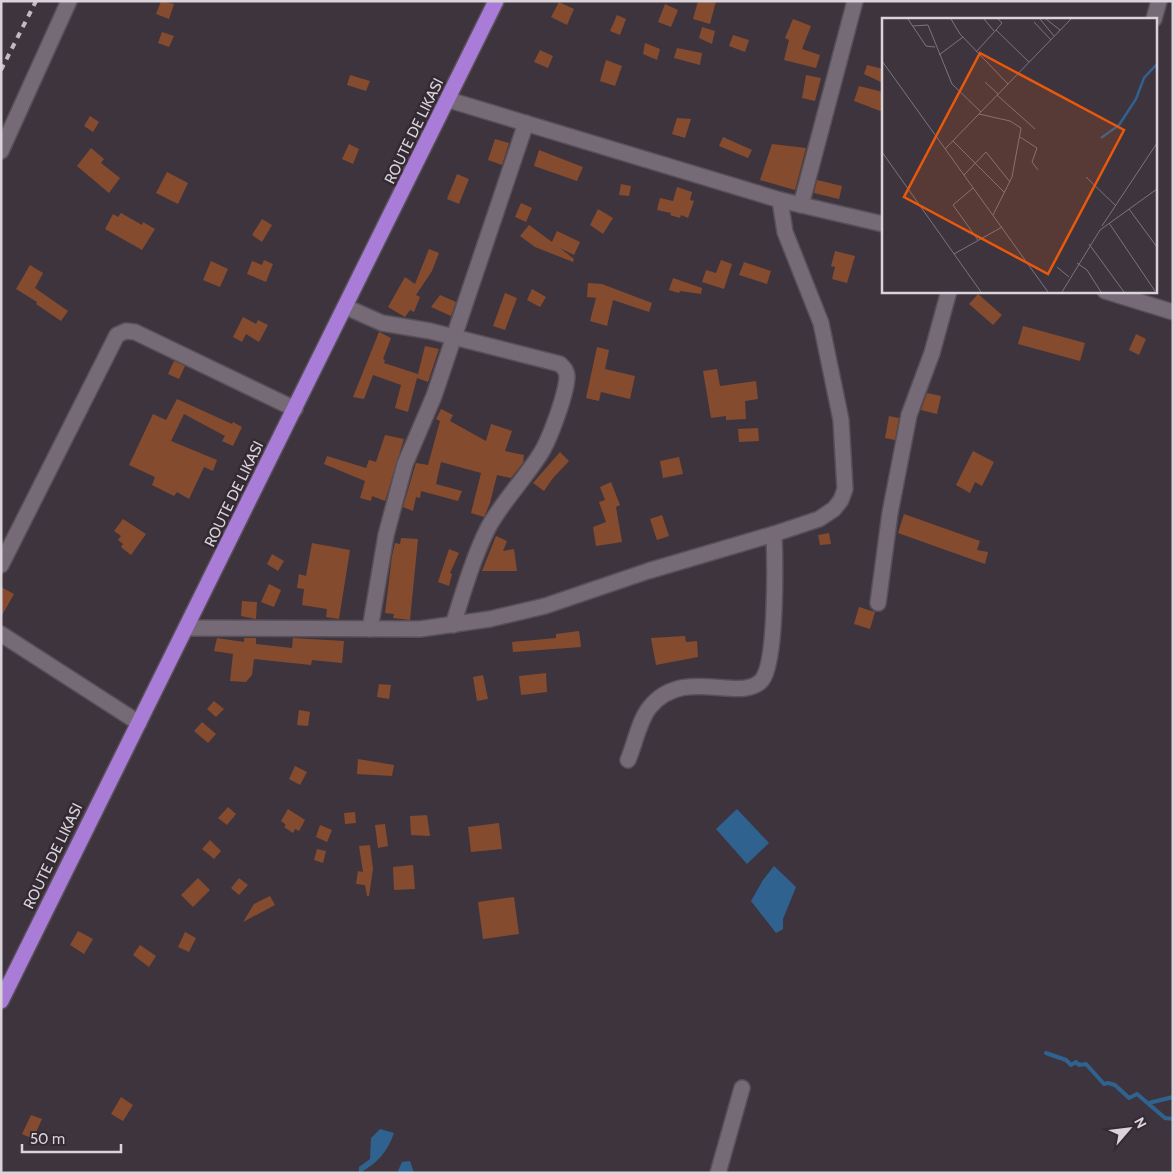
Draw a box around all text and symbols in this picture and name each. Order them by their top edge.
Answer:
inset map [882,18,1156,292]
street label: ROUTE DE LIKASI [381,75,447,187]
street label: ROUTE DE LIKASI [201,438,267,550]
street label: ROUTE DE LIKASI [20,800,86,912]
north arrow [1104,1104,1154,1154]
text: N [1130,1114,1151,1131]
scale bar [22,1122,121,1154]
text: 50 m [30,1130,65,1148]

